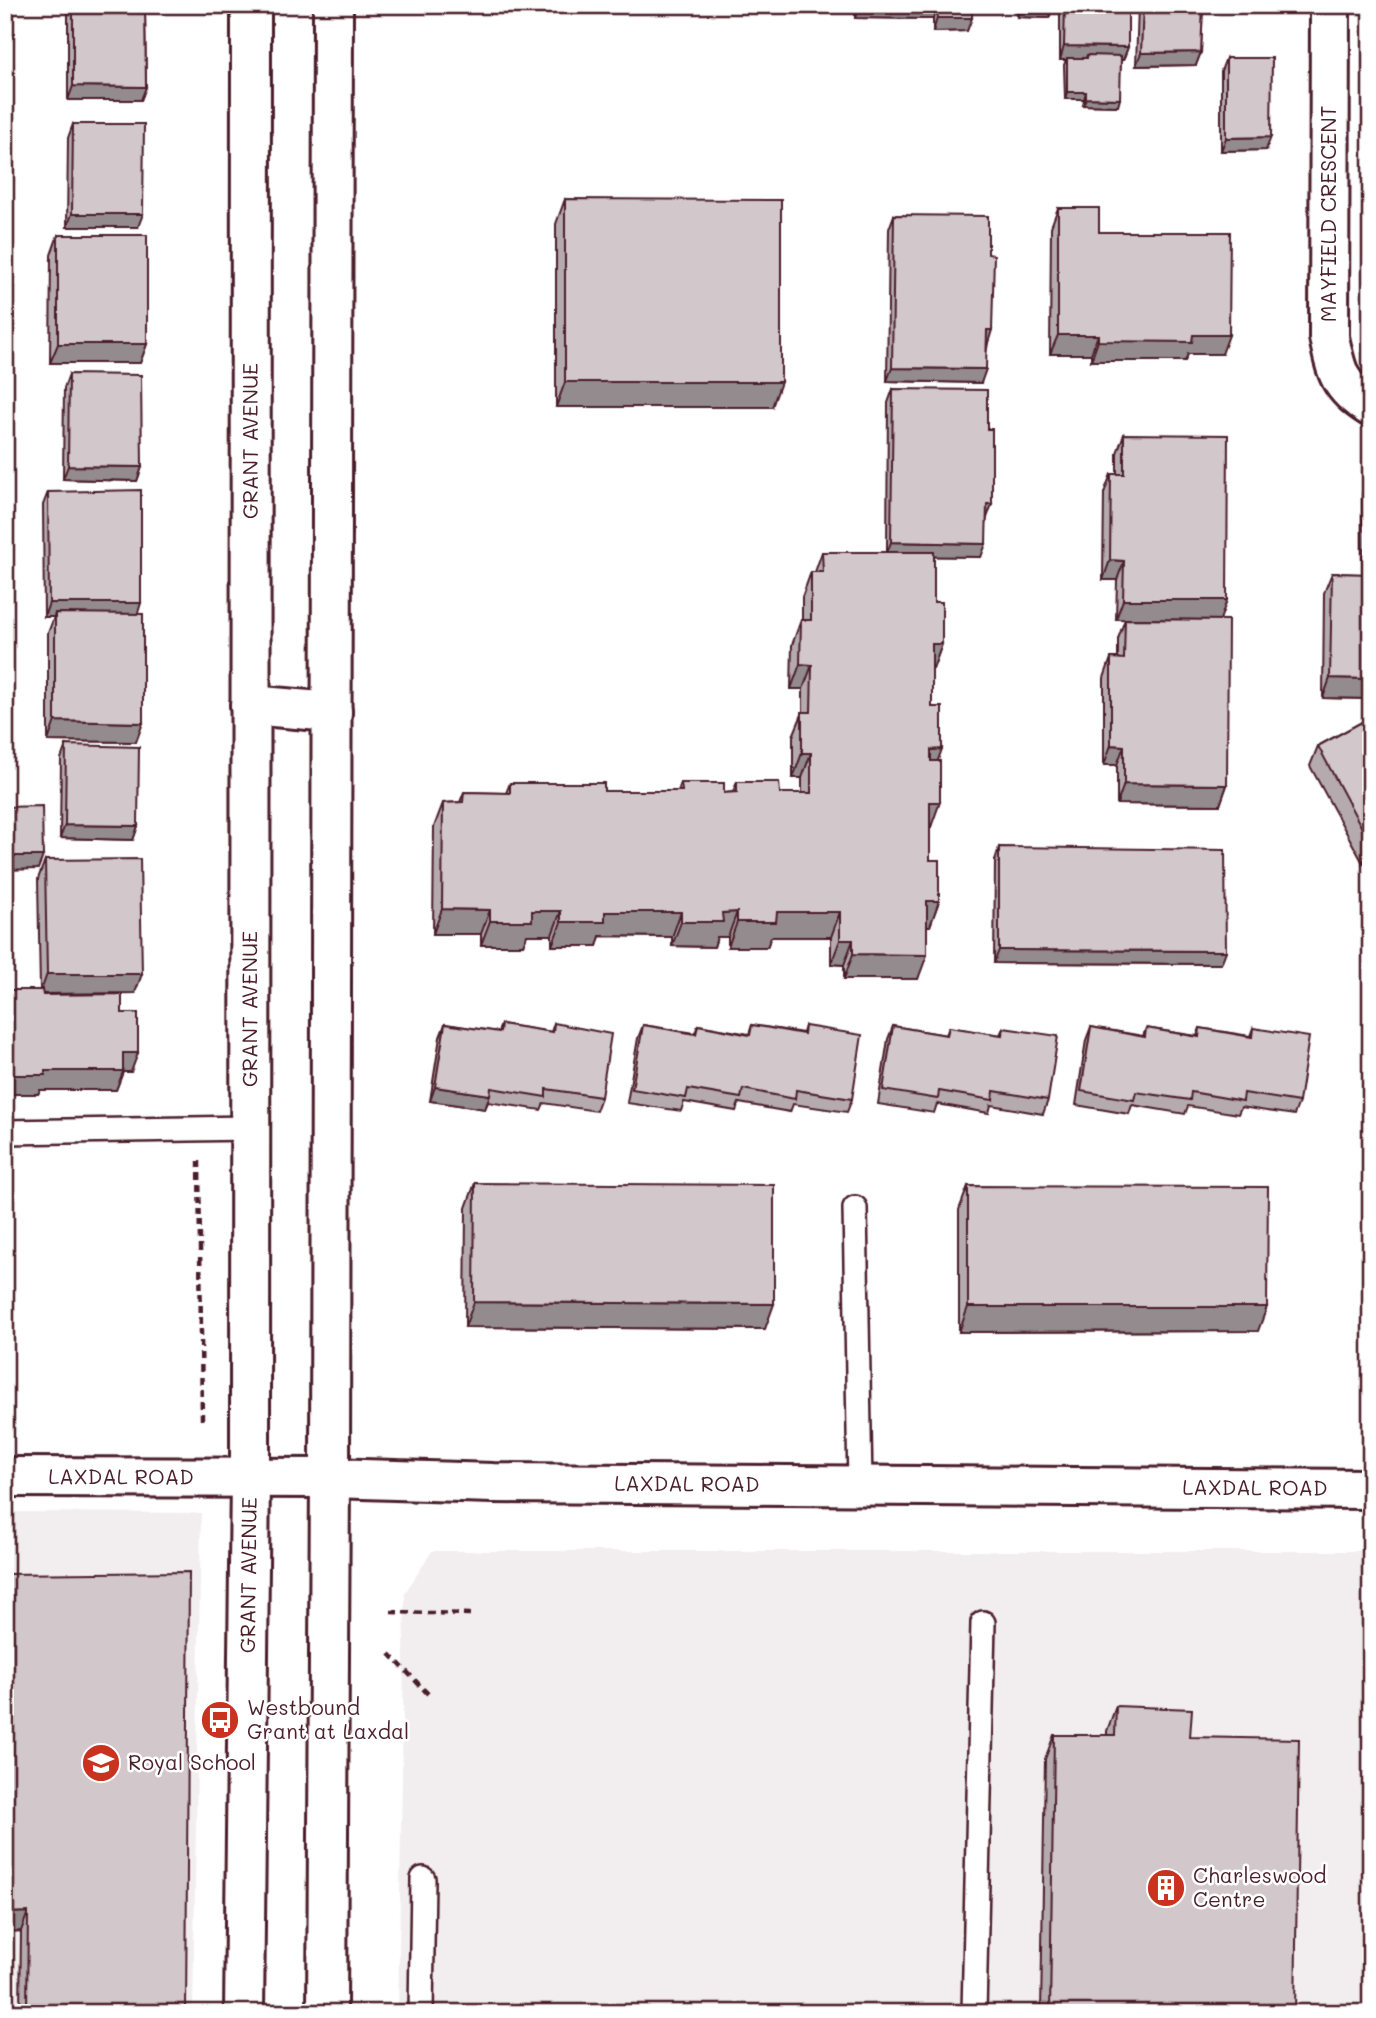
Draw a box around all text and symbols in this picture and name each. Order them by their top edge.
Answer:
street label: MAYFIELD CRESCENT [1314,106,1341,322]
street label: GRANT AVENUE [236,363,263,519]
street label: GRANT AVENUE [235,931,262,1087]
street label: LAXDAL ROAD [48,1462,194,1490]
street label: LAXDAL ROAD [614,1469,760,1497]
street label: LAXDAL ROAD [1182,1473,1328,1501]
street label: GRANT AVENUE [233,1497,262,1653]
place label: Westbound Grant at Laxdal [247,1693,409,1744]
bus stop icon: Westbound Grant at Laxdal [199,1699,241,1741]
school or university icon: Royal School [80,1742,122,1784]
place label: Royal School [128,1748,256,1775]
place label: Charleswood Centre [1193,1861,1326,1912]
building icon: Charleswood Centre [1145,1867,1187,1909]

